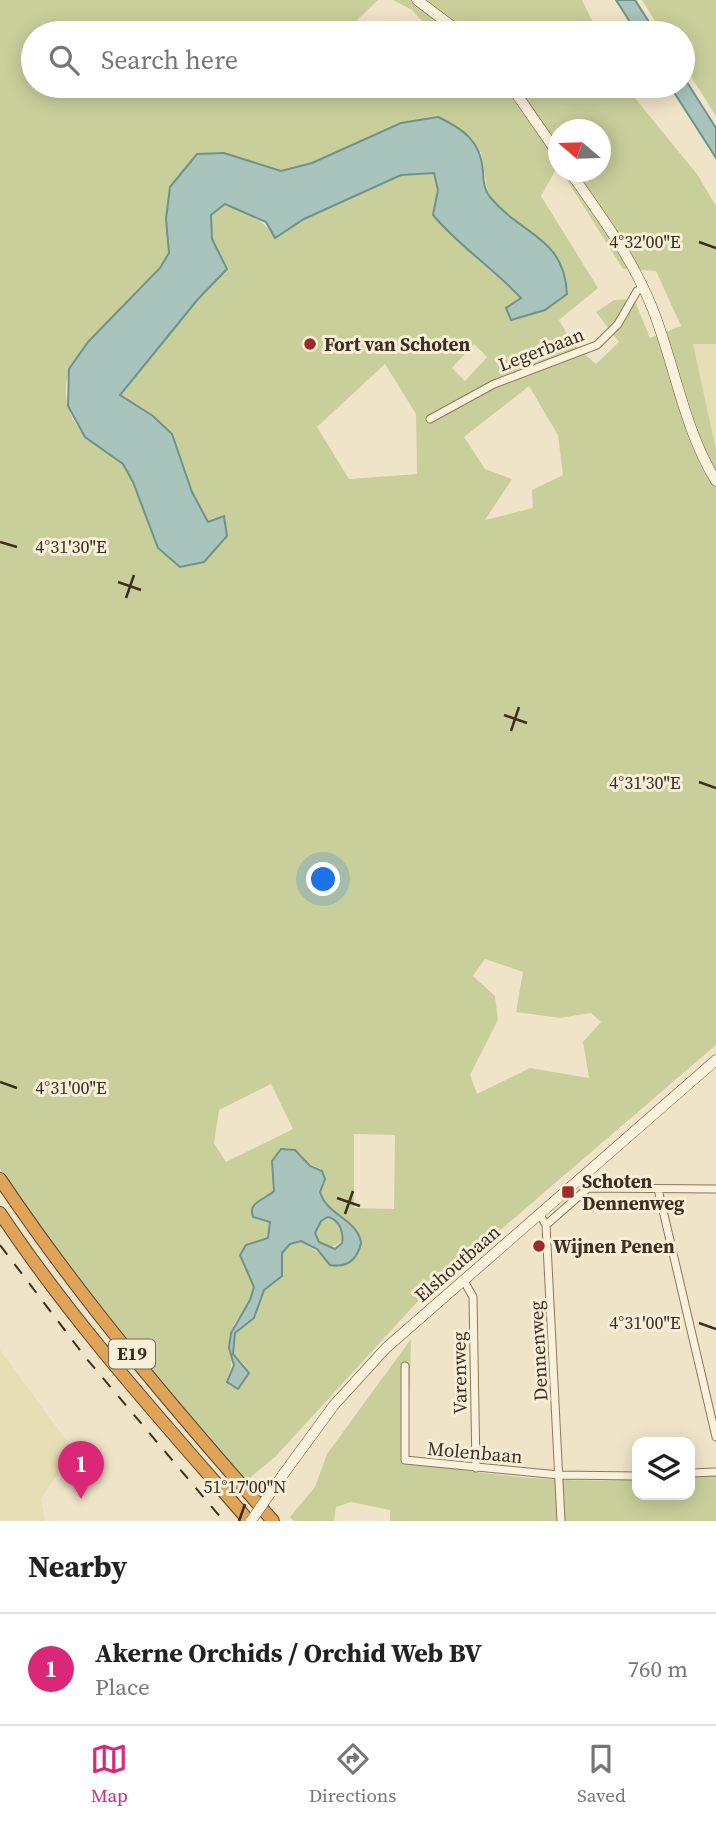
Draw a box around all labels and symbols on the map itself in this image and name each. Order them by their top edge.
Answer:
north arrow [548,119,611,182]
text: 4°32'00"E [609,229,681,254]
street label: Legerbaan [494,321,588,377]
place label: Fort van Schoten [324,331,470,357]
marker: Fort van Schoten [302,336,318,352]
text: 4°31'30"E [35,534,107,559]
text: 4°31'30"E [609,770,681,795]
your location [306,862,340,896]
text: 4°31'00"E [35,1075,107,1100]
place label: Schoten Dennenweg [582,1168,685,1216]
marker: Schoten Dennenweg [560,1184,576,1200]
street label: Elshoutbaan [409,1218,505,1308]
place label: Wijnen Penen [553,1233,675,1259]
marker: Wijnen Penen [531,1238,547,1254]
street label: Dennenweg [522,1300,554,1402]
text: 4°31'00"E [609,1310,681,1335]
street label: Varenweg [445,1331,473,1415]
road number: E19 [109,1339,155,1368]
street label: Molenbaan [426,1435,524,1469]
pin: 1 [58,1441,104,1499]
text: 51°17'00"N [204,1474,286,1499]

